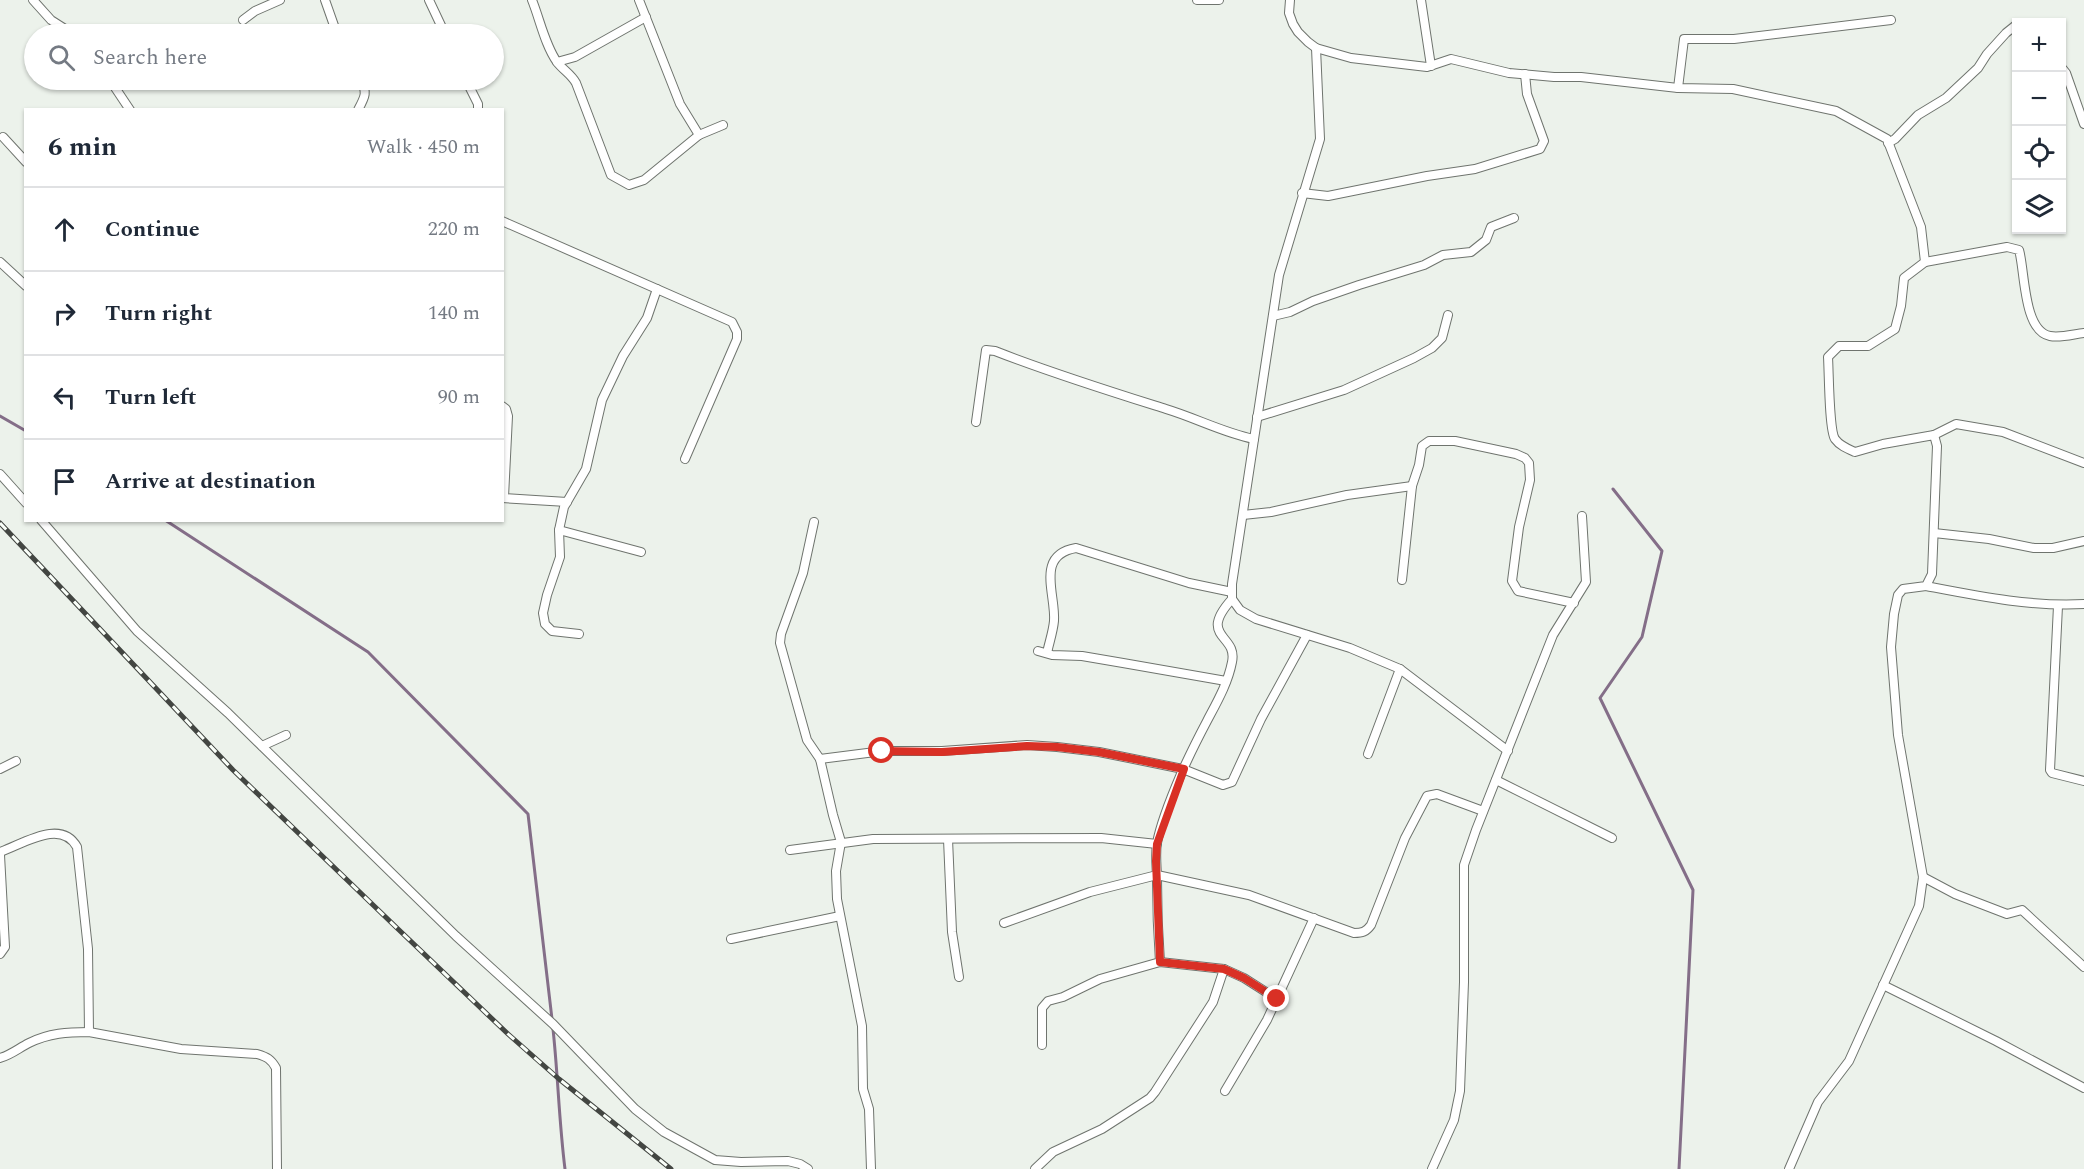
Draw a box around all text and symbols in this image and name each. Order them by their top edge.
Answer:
map controls [2012,18,2066,234]
button: + [2012,18,2066,72]
search box [24,24,504,90]
icon: search [45,41,78,74]
text: Search here [93,41,207,74]
button: − [2012,72,2066,126]
button: locate [2012,126,2066,180]
text: 6 min [48,127,117,167]
text: Walk · 450 m [367,132,480,162]
button: layers [2012,180,2066,234]
icon: ahead [48,213,81,246]
text: Continue [105,213,200,246]
text: 220 m [428,214,480,244]
icon: right [48,297,81,330]
text: Turn right [105,297,212,330]
text: 140 m [428,298,480,328]
icon: left [48,381,81,414]
text: Turn left [105,381,197,414]
text: 90 m [438,382,480,412]
icon: arrive [48,465,81,498]
text: Arrive at destination [105,465,316,498]
route start [868,737,894,763]
route end [1263,985,1289,1011]

